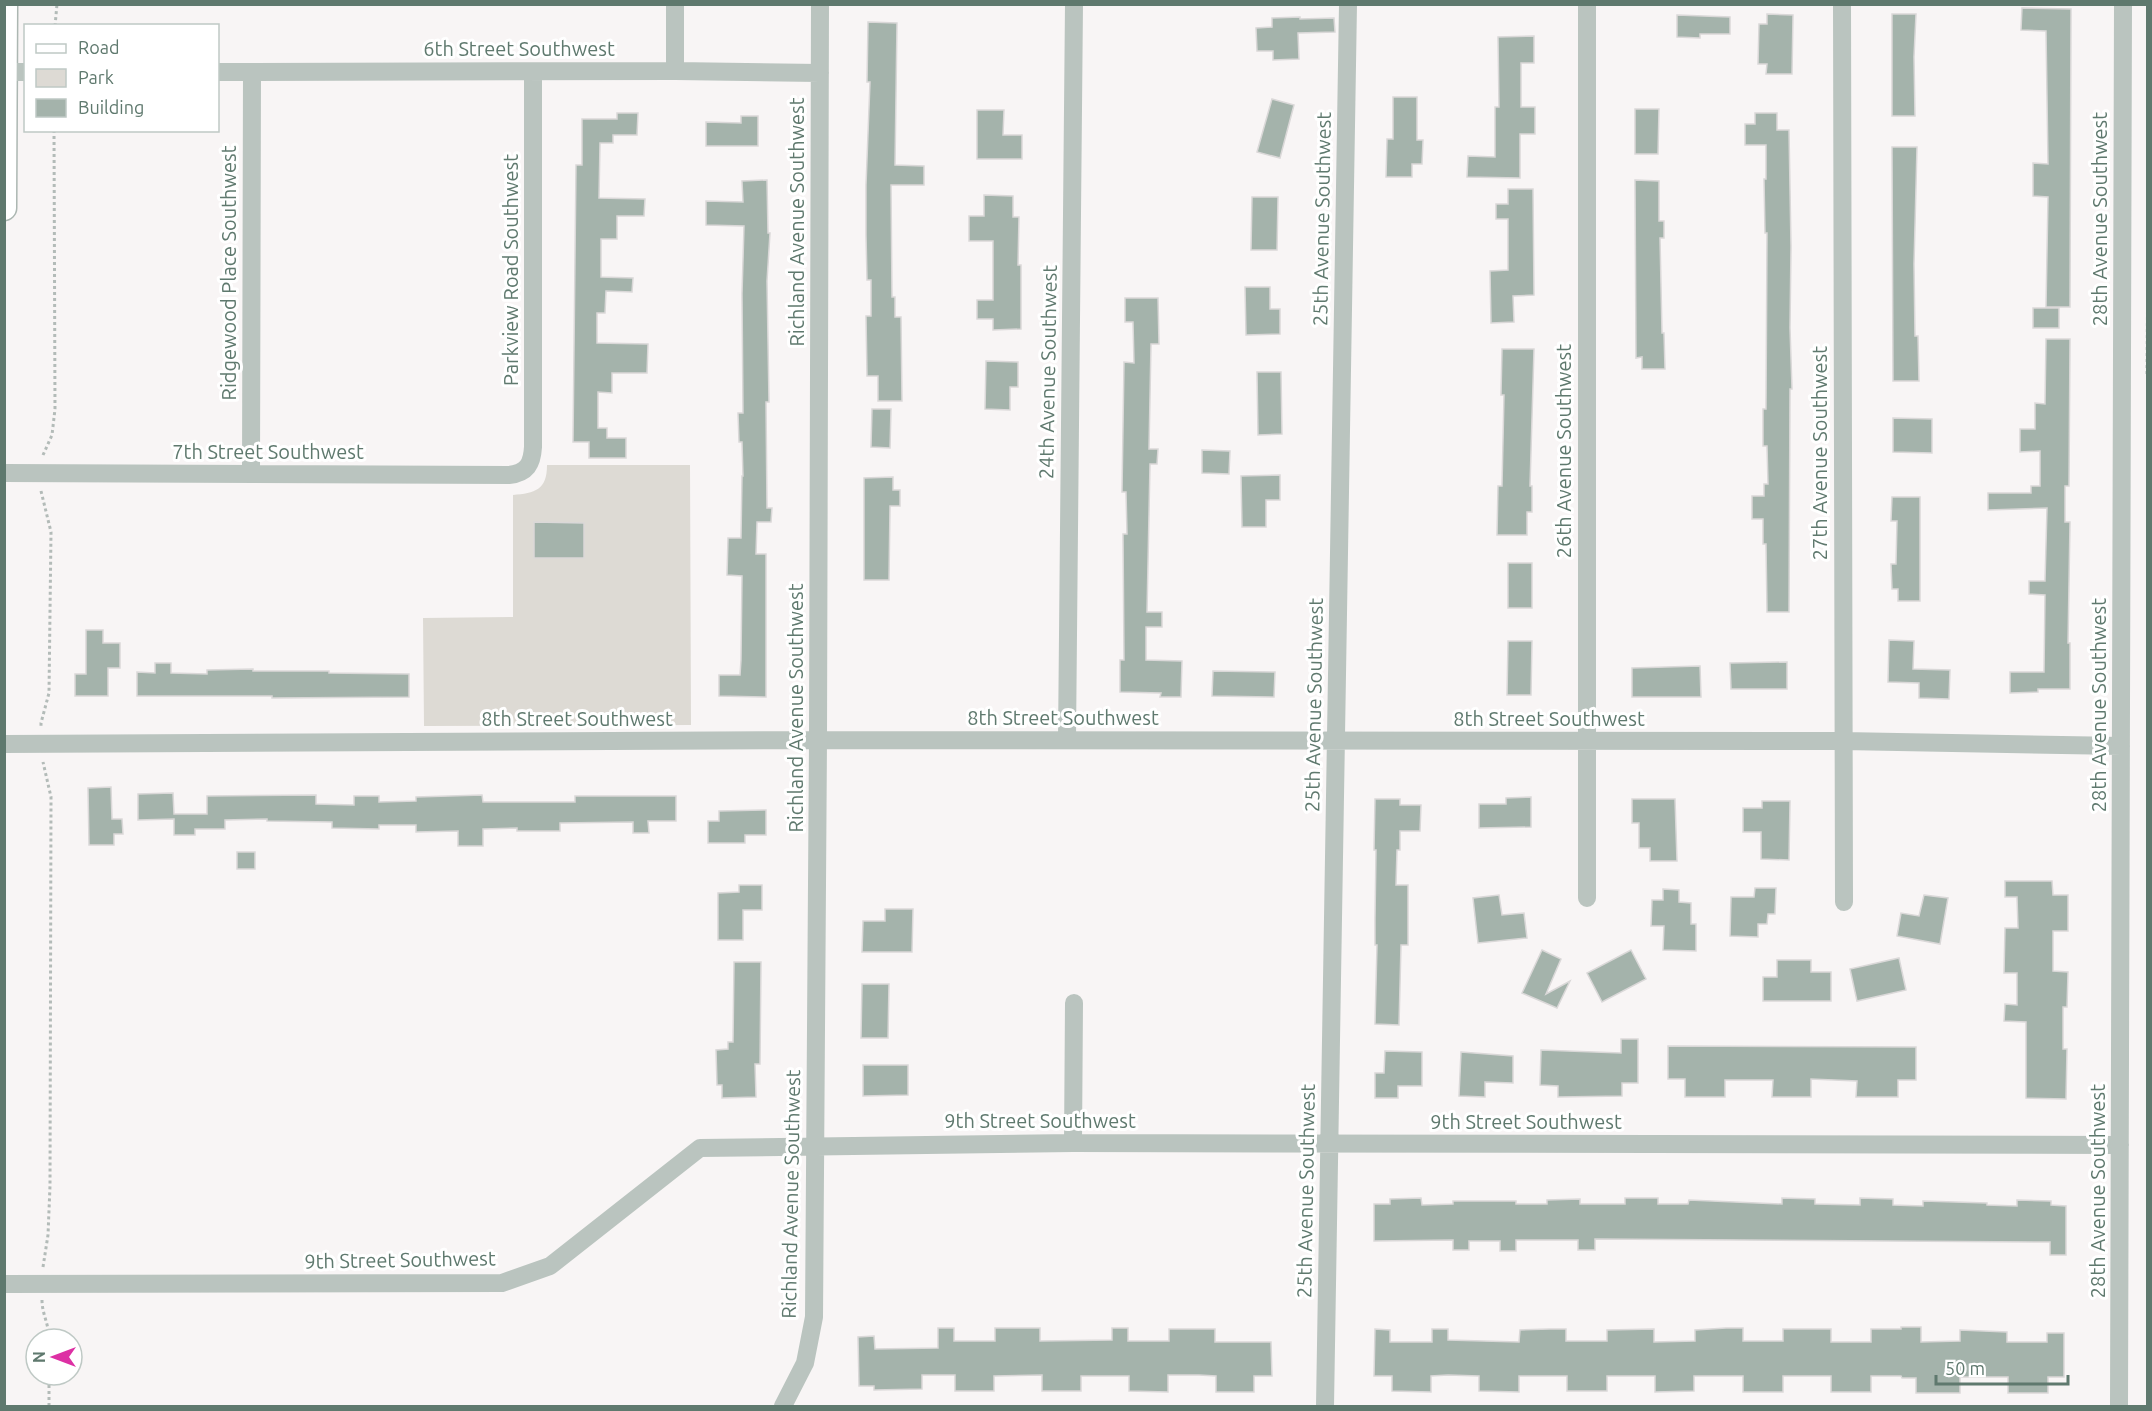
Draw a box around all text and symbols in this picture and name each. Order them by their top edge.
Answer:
legend [24,24,219,132]
text: Road [78,37,120,57]
street label: 6th Street Southwest [423,37,615,60]
text: Park [78,67,114,87]
text: Building [78,97,144,117]
street label: Richland Avenue Southwest [785,97,808,347]
street label: 25th Avenue Southwest [1308,112,1335,326]
street label: 28th Avenue Southwest [2088,112,2111,326]
street label: Ridgewood Place Southwest [217,145,240,401]
street label: Parkview Road Southwest [499,154,522,386]
street label: 24th Avenue Southwest [1034,265,1061,479]
street label: 26th Avenue Southwest [1552,344,1575,558]
street label: 27th Avenue Southwest [1808,346,1831,560]
street label: 7th Street Southwest [172,440,364,463]
street label: Richland Avenue Southwest [784,583,807,833]
street label: 25th Avenue Southwest [1300,598,1327,812]
street label: 28th Avenue Southwest [2087,598,2110,812]
street label: 8th Street Southwest [967,706,1159,729]
street label: 8th Street Southwest [481,707,673,730]
street label: 8th Street Southwest [1453,707,1645,730]
street label: Richland Avenue Southwest [777,1069,804,1319]
street label: 25th Avenue Southwest [1292,1084,1319,1298]
street label: 28th Avenue Southwest [2086,1084,2109,1298]
street label: 9th Street Southwest [944,1109,1136,1132]
street label: 9th Street Southwest [1430,1110,1622,1133]
street label: 9th Street Southwest [304,1246,496,1273]
north arrow [24,1327,84,1387]
scale bar [1936,1348,2068,1386]
text: N [30,1351,48,1363]
text: 50 m [1945,1358,1985,1378]

